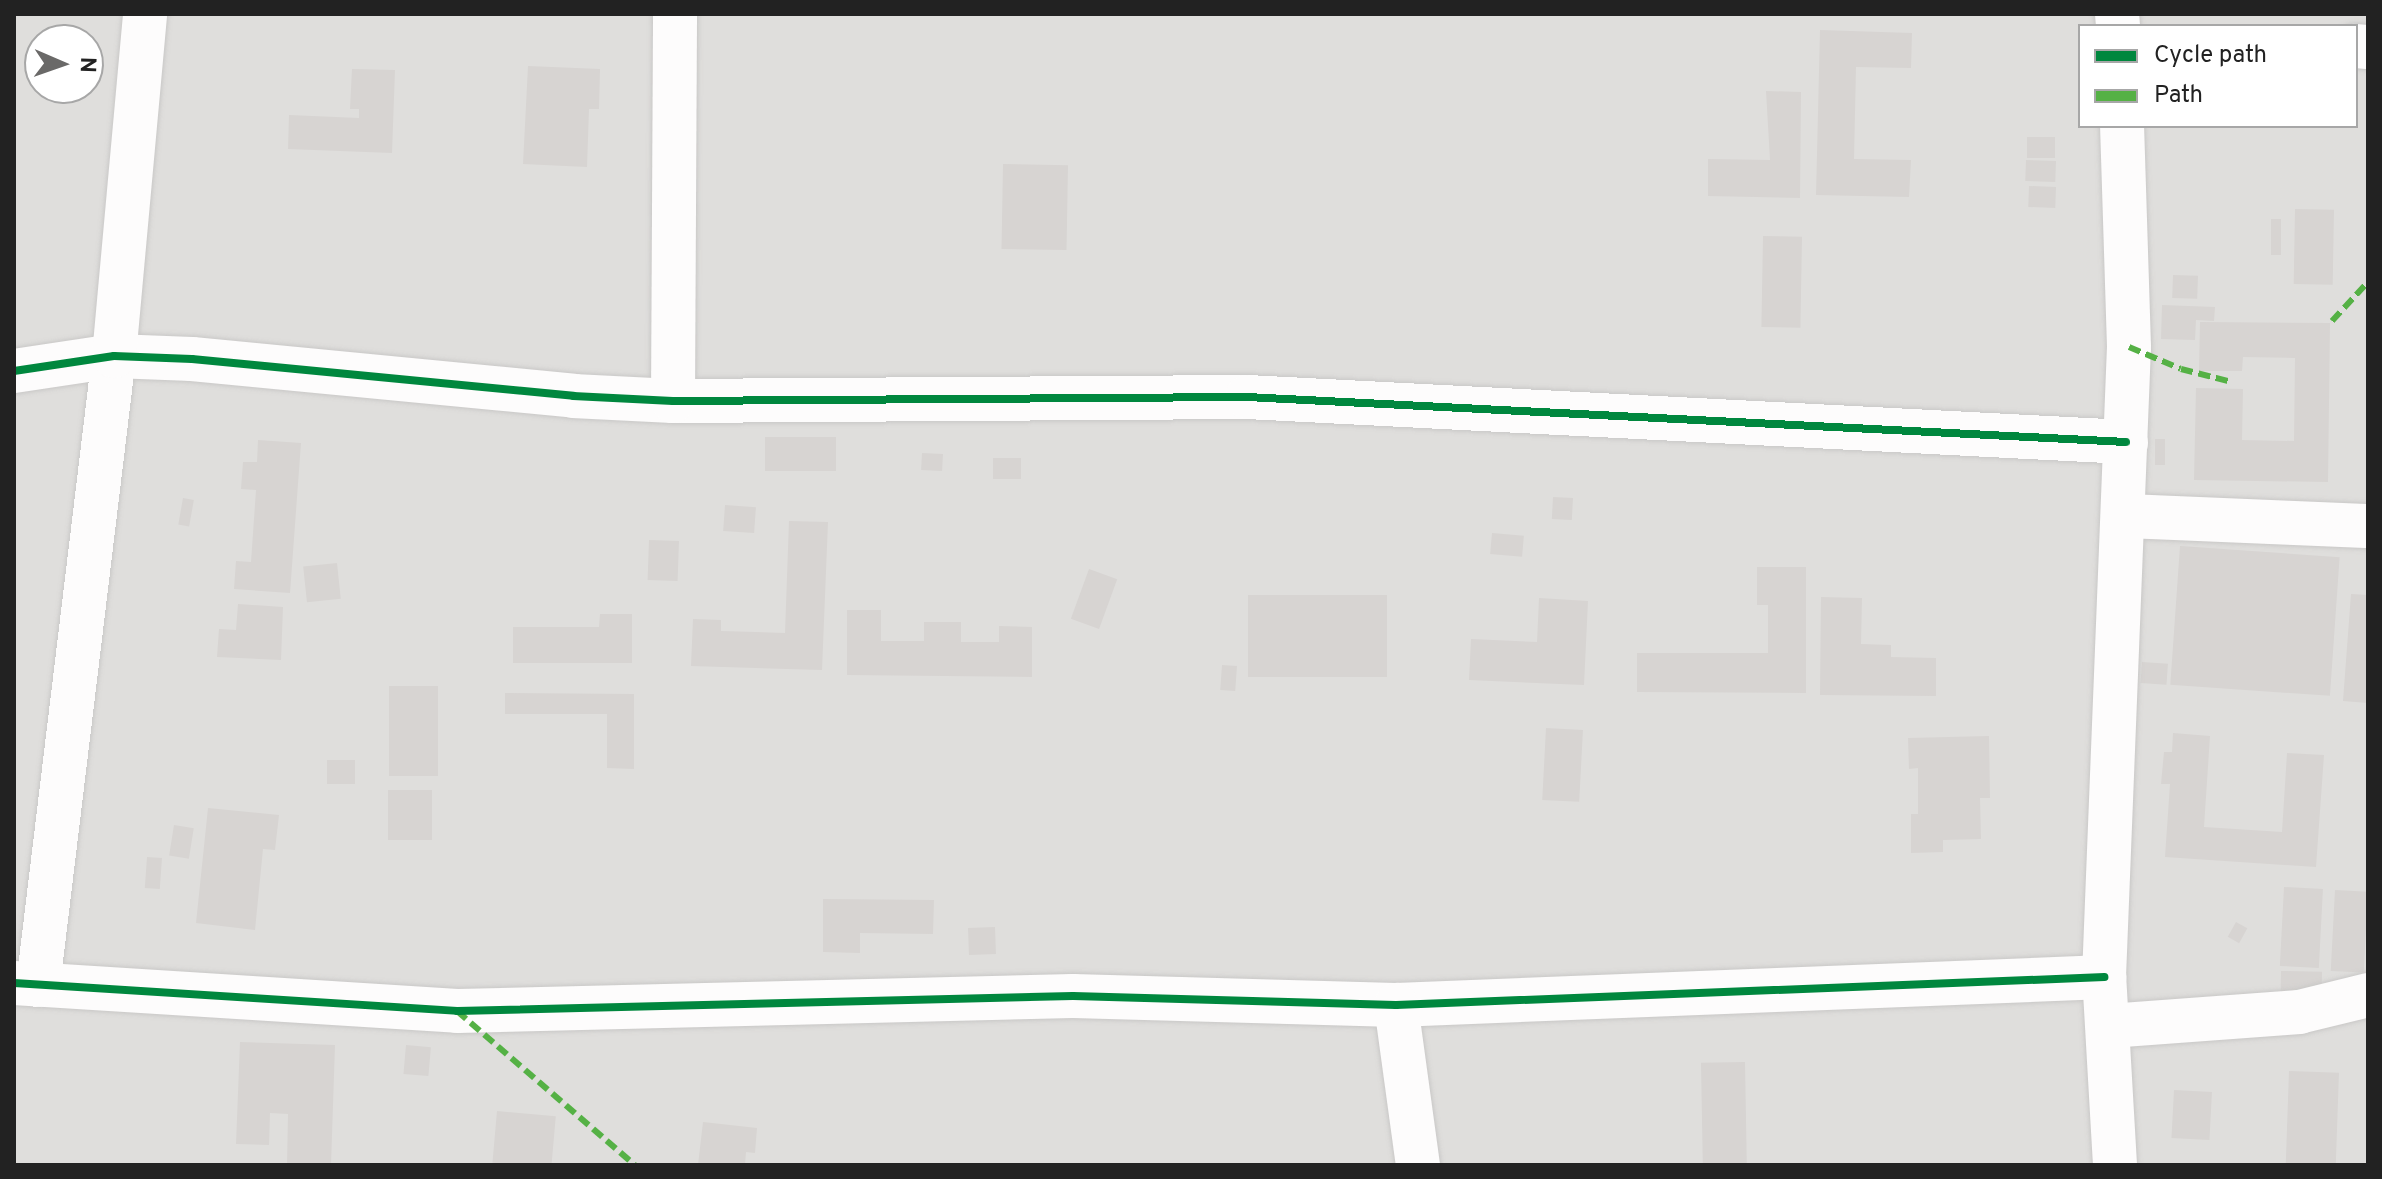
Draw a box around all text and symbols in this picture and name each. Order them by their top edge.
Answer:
north arrow [24,24,104,104]
legend [2078,24,2358,128]
text: Cycle path [2154,41,2267,71]
text: N [73,56,100,73]
text: Path [2154,81,2203,111]

